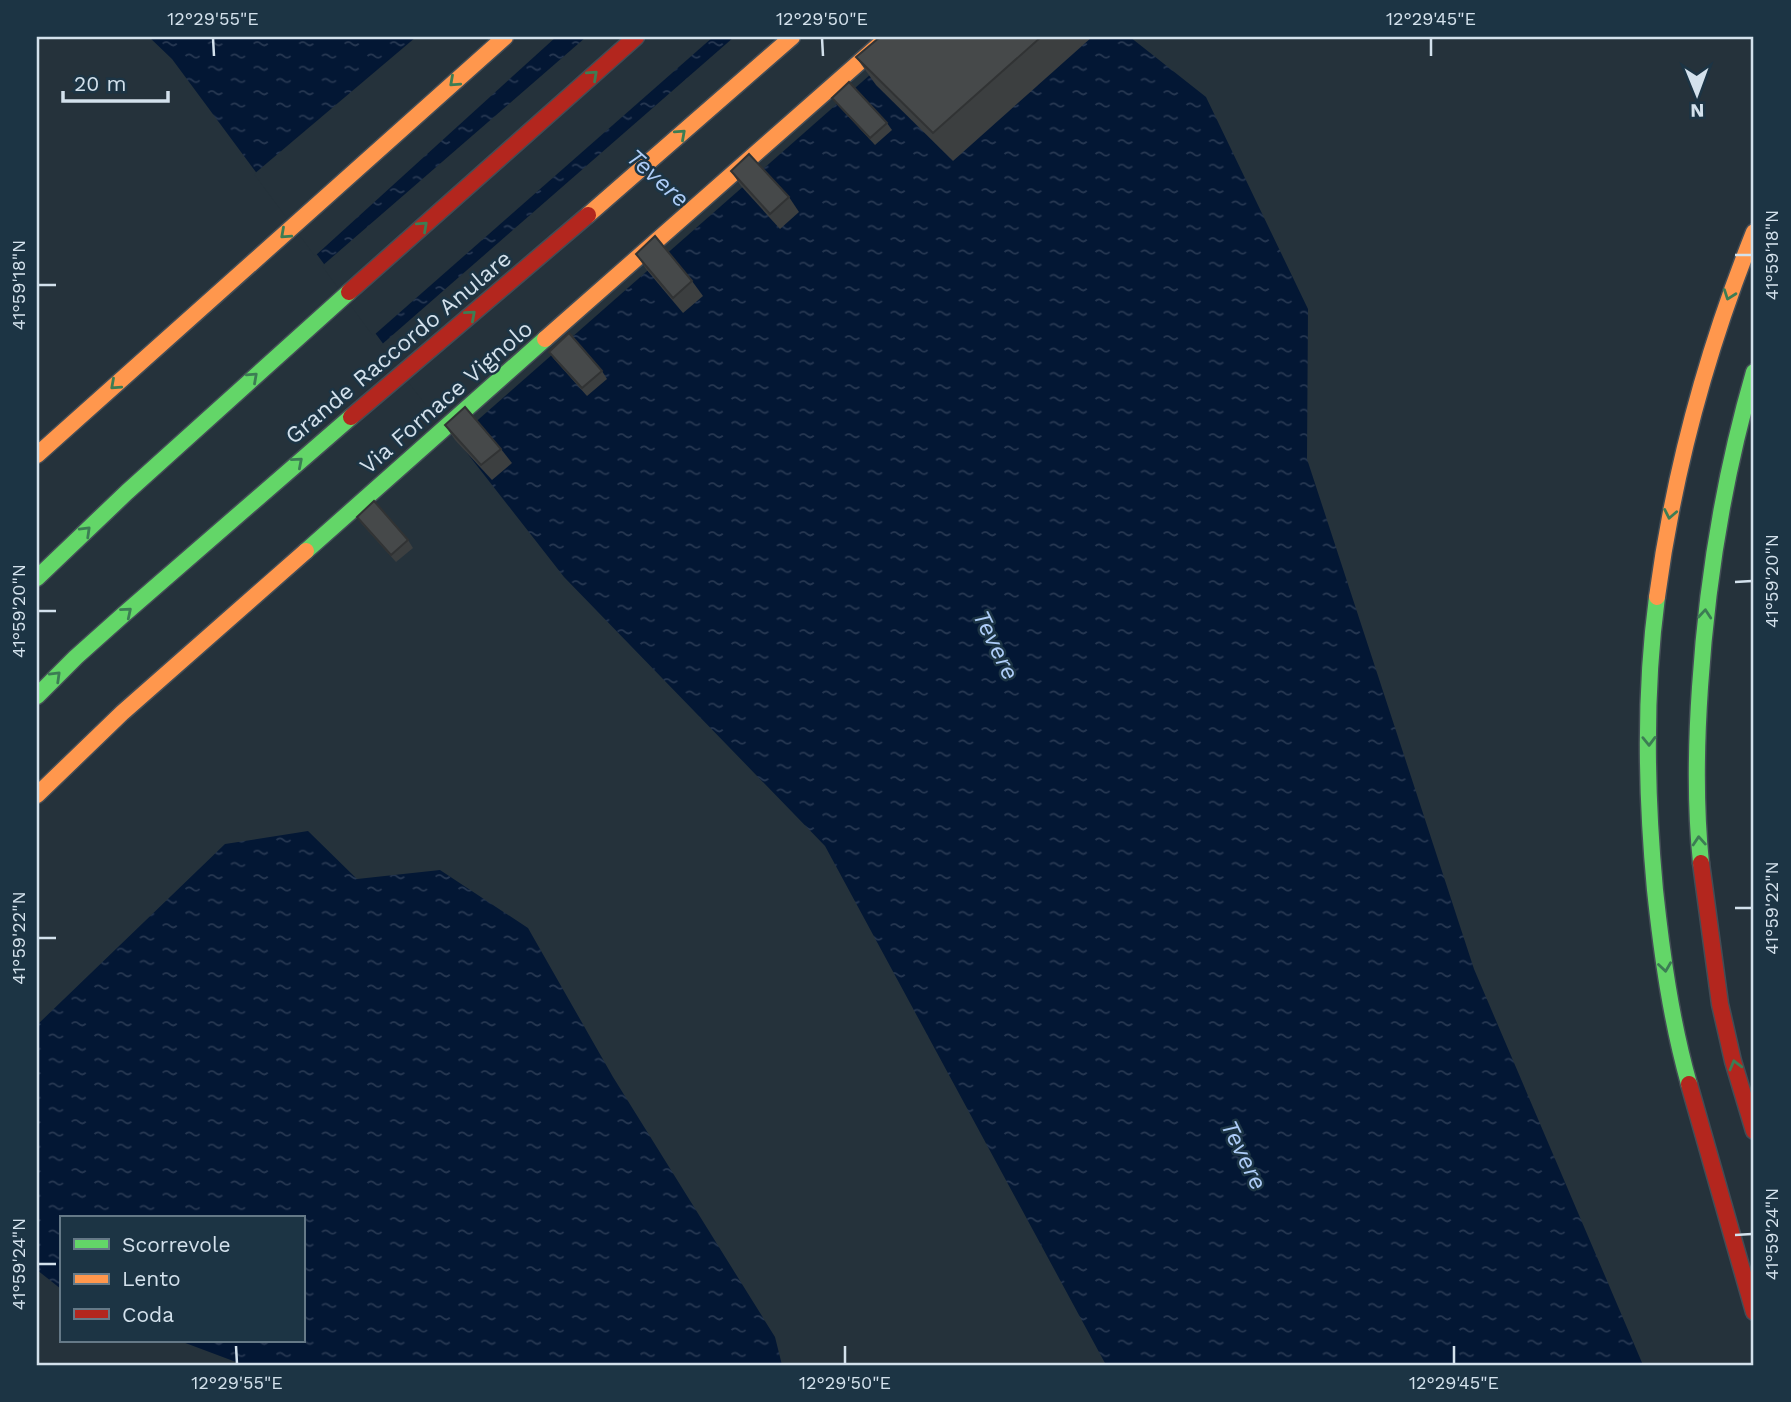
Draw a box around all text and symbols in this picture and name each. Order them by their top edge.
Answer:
text: 12°29'55"E [167,8,259,29]
text: 12°29'50"E [776,8,868,29]
text: 12°29'45"E [1386,8,1476,29]
scale bar [63,60,168,104]
north arrow [1662,60,1732,130]
text: 20 m [74,71,126,96]
one-way arrow [585,71,598,83]
one-way arrow [449,74,462,86]
text: N [1690,99,1705,122]
one-way arrow [673,130,686,142]
water label: Tevere [621,143,695,213]
text: 41°59'18"N [1761,210,1782,300]
one-way arrow [415,222,428,234]
one-way arrow [280,226,293,238]
text: 41°59'18"N [8,240,29,330]
street label: Grande Raccordo Anulare [280,245,517,450]
one-way arrow [1724,289,1738,301]
one-way arrow [463,311,476,323]
street label: Via Fornace Vignolo [354,315,538,480]
one-way arrow [245,373,258,385]
one-way arrow [110,377,123,389]
one-way arrow [290,458,303,470]
one-way arrow [1663,508,1678,520]
one-way arrow [78,527,91,539]
text: 41°59'20"N [1761,534,1782,628]
text: 41°59'20"N [8,564,29,658]
water label: Tevere [967,606,1025,684]
one-way arrow [118,608,131,620]
one-way arrow [1697,608,1712,619]
one-way arrow [48,672,61,685]
one-way arrow [1641,735,1656,746]
one-way arrow [1692,835,1707,846]
text: 41°59'22"N [1761,861,1782,955]
text: 41°59'22"N [8,891,29,985]
one-way arrow [1657,961,1672,973]
one-way arrow [1729,1060,1743,1072]
water label: Tevere [1215,1116,1273,1194]
text: 41°59'24"N [1761,1188,1782,1280]
legend [60,1216,304,1342]
text: 41°59'24"N [8,1218,29,1310]
text: Scorrevole [122,1232,231,1257]
text: Lento [122,1266,181,1291]
text: Coda [122,1302,174,1327]
text: 12°29'55"E [191,1372,283,1393]
text: 12°29'50"E [799,1372,891,1393]
text: 12°29'45"E [1409,1372,1499,1393]

